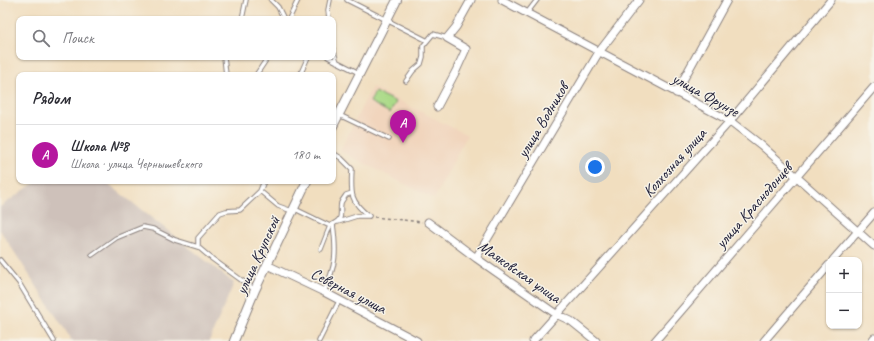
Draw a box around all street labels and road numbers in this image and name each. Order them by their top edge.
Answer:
street label: улица Фрунзе [668,68,744,122]
street label: улица Водников [512,77,575,163]
street label: Колхозная улица [639,123,712,201]
street label: улица Краснодонцев [710,156,798,253]
street label: улица Крупской [231,212,285,299]
street label: Маяковская улица [474,236,566,309]
street label: Северная улица [308,263,390,319]

